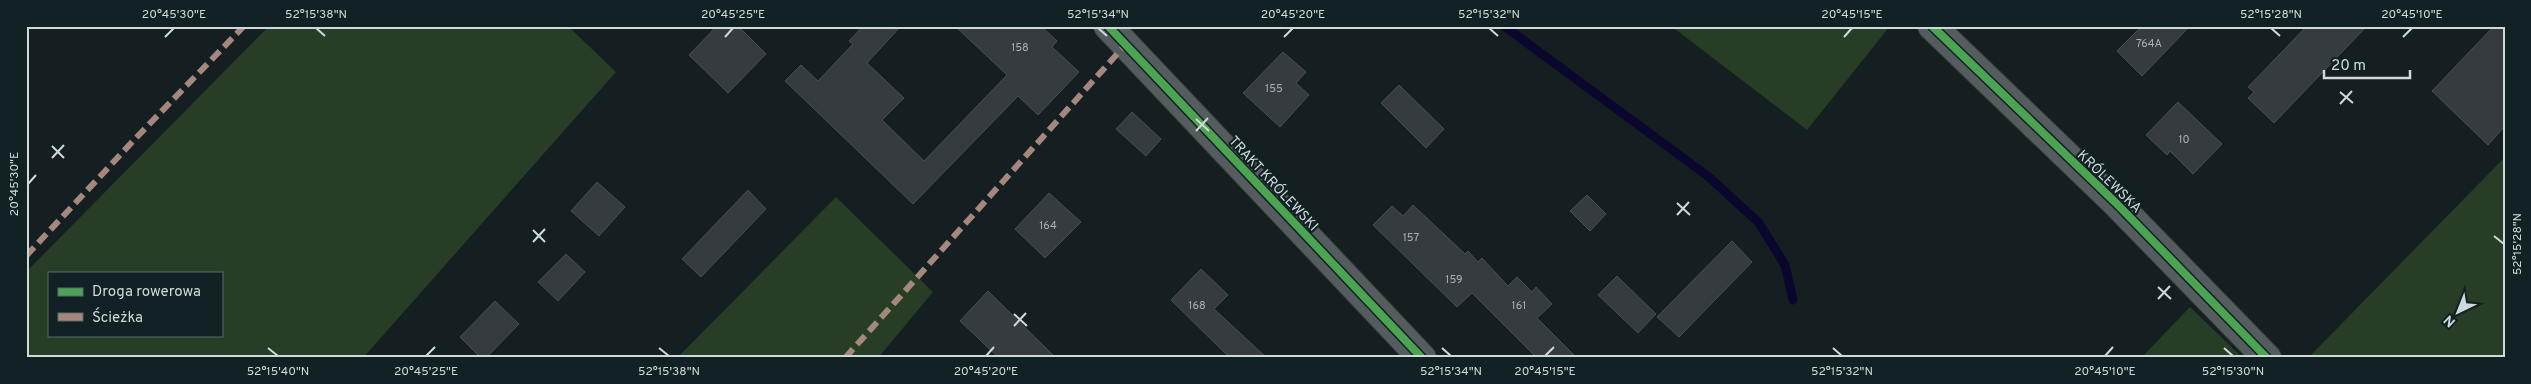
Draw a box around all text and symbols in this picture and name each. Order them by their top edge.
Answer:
text: 20°45'30"E [142,7,206,23]
text: 52°15'38"N [285,7,347,23]
text: 20°45'25"E [701,7,765,23]
text: 52°15'34"N [1067,7,1129,23]
text: 20°45'20"E [1261,7,1325,23]
text: 52°15'32"N [1458,7,1520,23]
text: 20°45'15"E [1821,7,1883,23]
text: 52°15'28"N [2240,7,2302,23]
text: 20°45'10"E [2381,7,2443,23]
house number: 764A [2136,37,2162,51]
house number: 158 [1011,41,1029,55]
scale bar [2324,48,2410,80]
text: 20 m [2331,57,2366,76]
house number: 155 [1265,82,1283,96]
street label: TRAKT KRÓLEWSKI [1224,132,1322,235]
house number: 10 [2178,133,2190,147]
street label: KRÓLEWSKA [2073,146,2145,217]
text: 20°45'30"E [7,152,23,216]
text: 52°15'28"N [2510,213,2526,275]
house number: 164 [1039,219,1057,233]
house number: 157 [1403,231,1420,245]
legend [48,272,222,336]
house number: 159 [1445,273,1463,287]
text: Droga rowerowa [92,283,201,302]
north arrow [2434,286,2484,336]
house number: 168 [1188,299,1206,313]
house number: 161 [1512,299,1526,313]
text: Ścieżka [92,307,143,328]
text: N [2441,311,2460,330]
text: 52°15'40"N [247,364,309,380]
text: 20°45'25"E [394,364,458,380]
text: 52°15'38"N [638,364,700,380]
text: 20°45'20"E [954,364,1018,380]
text: 52°15'34"N [1420,364,1482,380]
text: 20°45'15"E [1514,364,1576,380]
text: 52°15'32"N [1811,364,1873,380]
text: 20°45'10"E [2074,364,2136,380]
text: 52°15'30"N [2202,364,2264,380]

